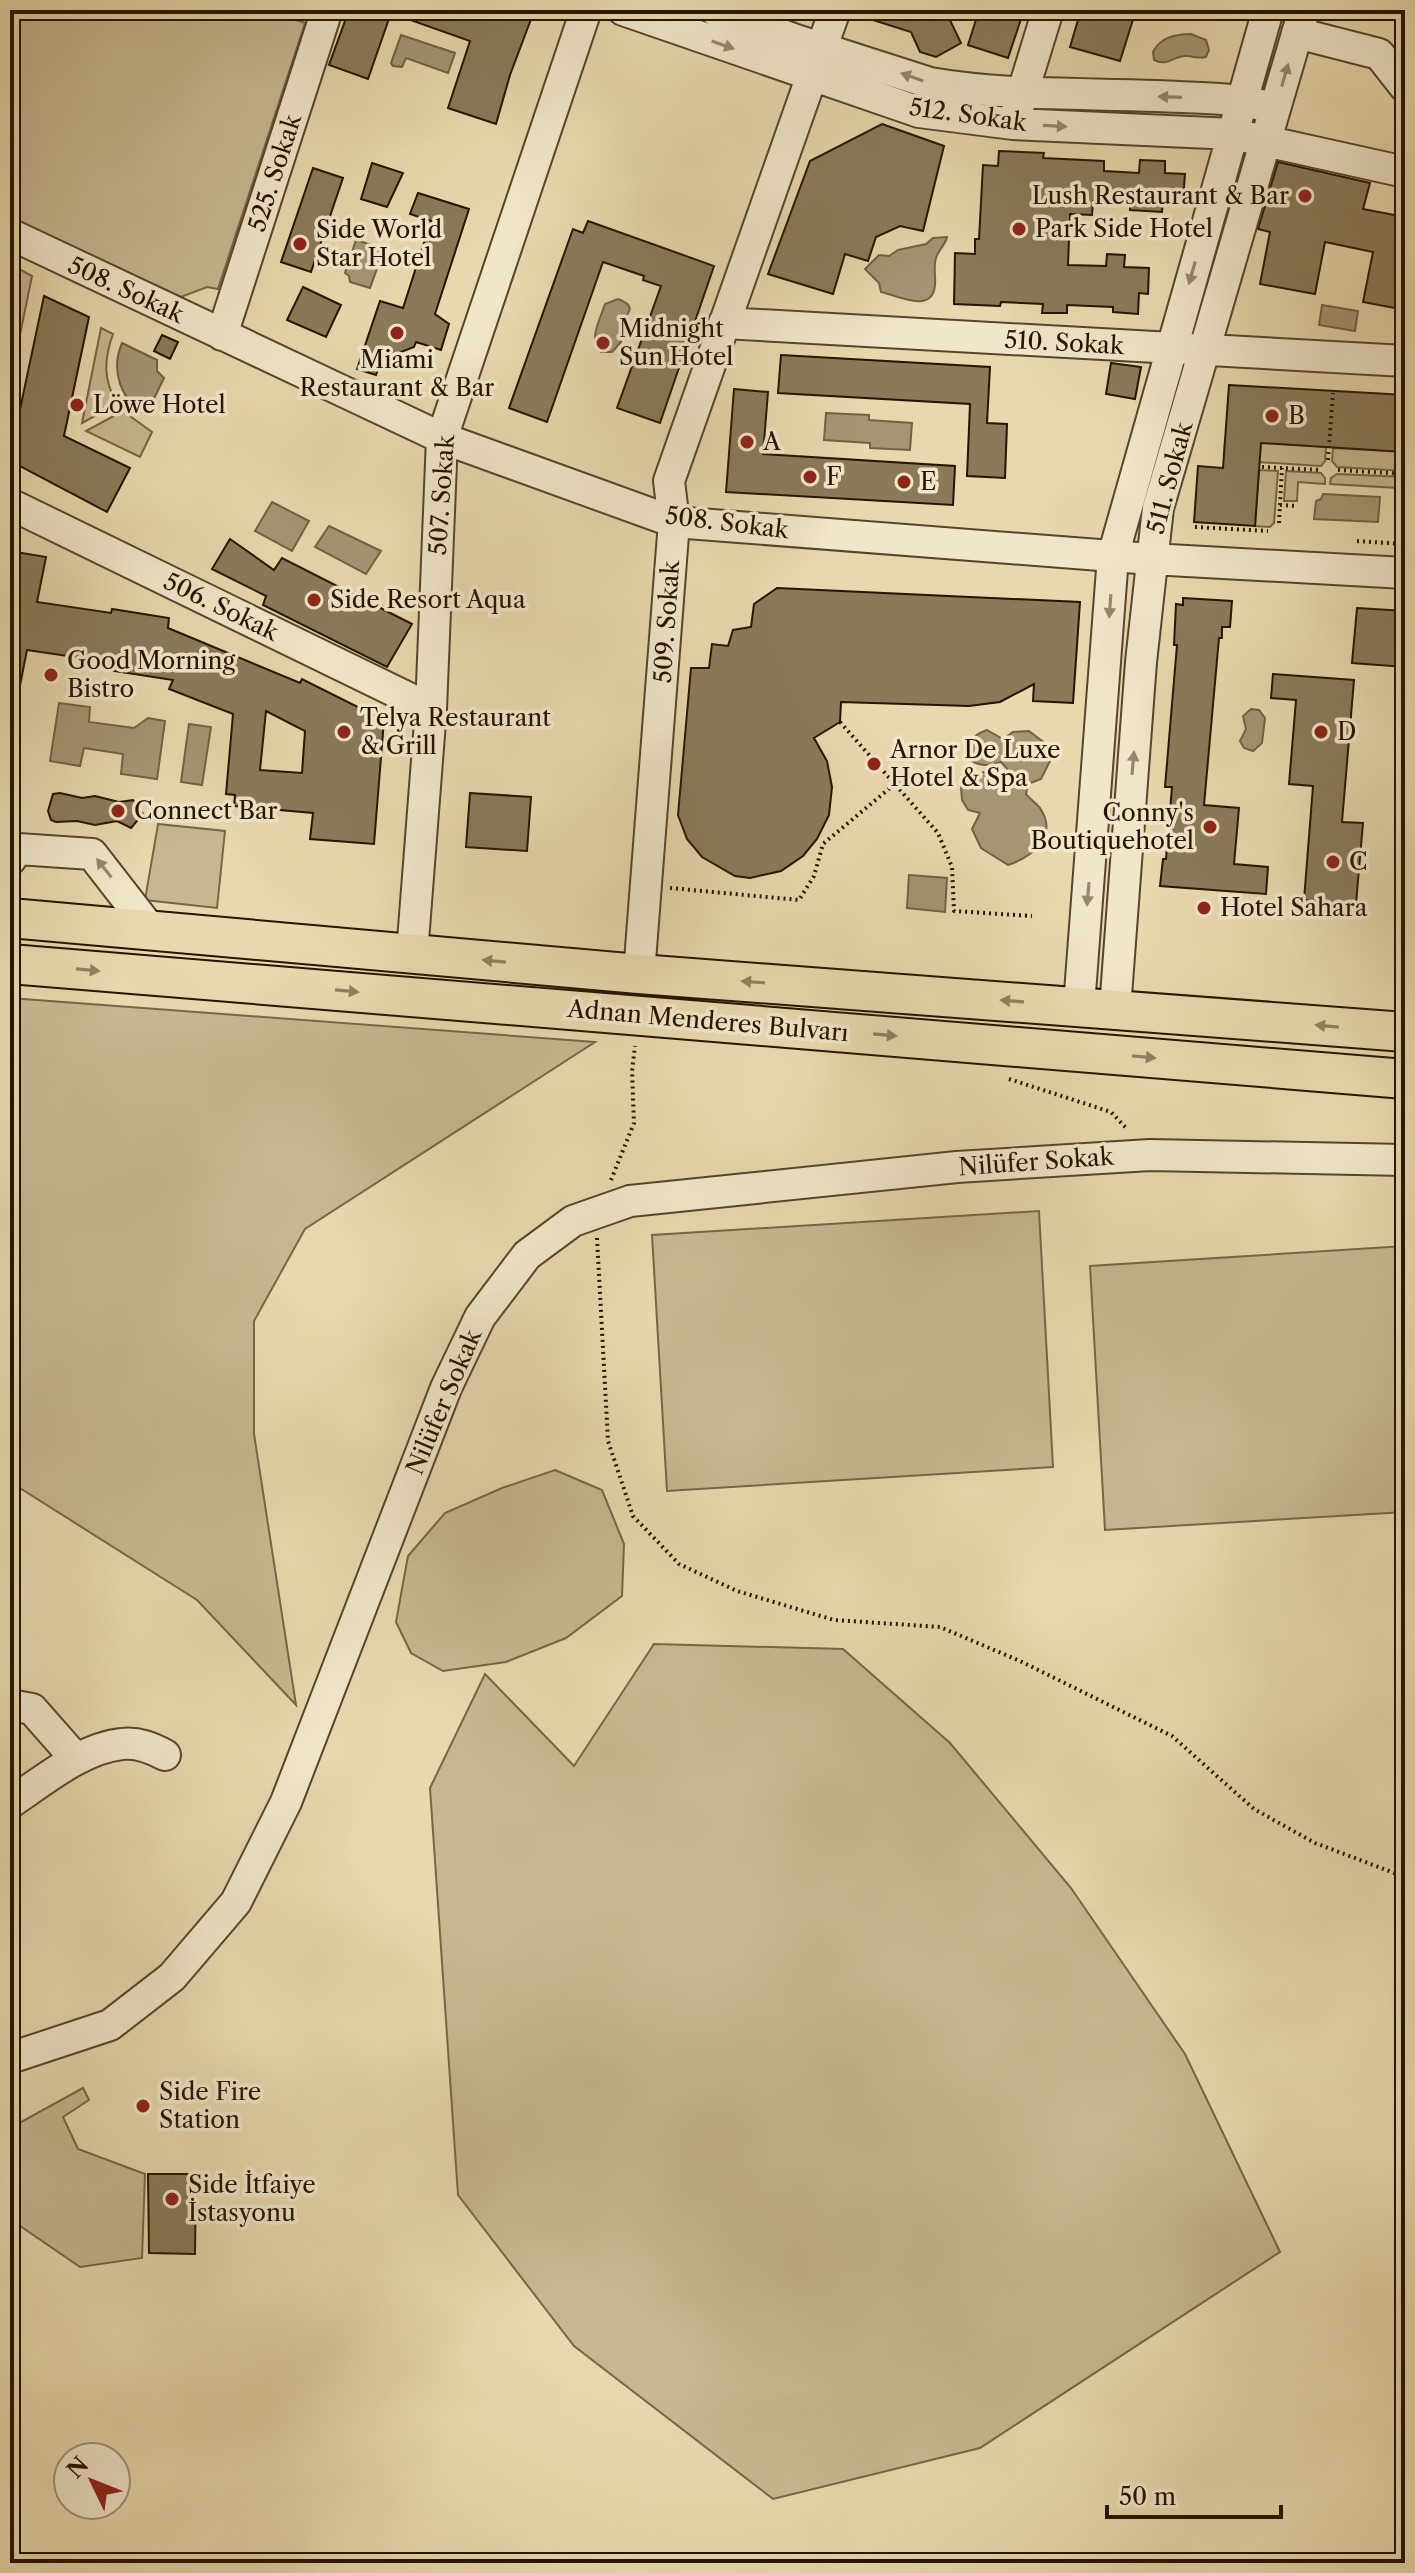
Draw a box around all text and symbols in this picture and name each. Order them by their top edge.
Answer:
one-way arrow [712,39,736,51]
one-way arrow [1279,62,1292,86]
one-way arrow [900,70,924,82]
one-way arrow [1157,90,1182,103]
street label: 512. Sokak [907,92,1030,137]
street label: 525. Sokak [242,110,307,235]
one-way arrow [1043,120,1068,133]
place label: Lush Restaurant & Bar [1032,181,1289,210]
marker: Lush Restaurant & Bar [1296,187,1314,205]
place label: Park Side Hotel [1035,214,1213,243]
place label: Side World Star Hotel [316,215,442,272]
marker: Park Side Hotel [1010,220,1028,238]
marker: Side World Star Hotel [291,235,309,253]
street label: 508. Sokak [64,250,190,329]
one-way arrow [1185,262,1198,286]
place label: Midnight Sun Hotel [619,314,733,371]
marker: Miami Restaurant & Bar [388,324,406,342]
street label: 510. Sokak [1004,325,1126,360]
marker: Midnight Sun Hotel [594,334,612,352]
place label: Miami Restaurant & Bar [300,345,494,402]
place label: Löwe Hotel [93,390,226,419]
marker: Löwe Hotel [68,396,86,414]
place label: B [1288,401,1305,430]
marker: B [1263,407,1281,425]
street label: 511. Sokak [1141,418,1199,537]
place label: A [762,427,782,456]
street label: 507. Sokak [423,433,460,556]
marker: A [738,433,756,451]
place label: F [826,462,842,491]
place label: E [920,467,937,496]
marker: F [801,468,819,486]
marker: E [895,473,913,491]
street label: 508. Sokak [664,501,792,545]
street label: 509. Sokak [648,559,685,684]
street label: 506. Sokak [159,566,284,647]
place label: Side Resort Aqua [330,585,526,614]
marker: Side Resort Aqua [305,591,323,609]
one-way arrow [1103,594,1116,619]
place label: Good Morning Bistro [67,646,236,703]
marker: Good Morning Bistro [42,666,60,684]
place label: Telya Restaurant & Grill [360,703,551,760]
place label: D [1337,717,1356,746]
marker: Telya Restaurant & Grill [335,723,353,741]
marker: D [1312,723,1330,741]
place label: Arnor De Luxe Hotel & Spa [889,735,1060,792]
one-way arrow [1127,750,1140,775]
marker: Arnor De Luxe Hotel & Spa [865,755,883,773]
place label: Connect Bar [134,796,278,825]
place label: Conny's Boutiquehotel [1030,798,1194,855]
marker: Connect Bar [109,802,127,820]
marker: Conny's Boutiquehotel [1201,818,1219,836]
place label: C [1349,847,1368,876]
marker: C [1324,853,1342,871]
one-way arrow [96,858,112,879]
one-way arrow [1082,882,1095,907]
place label: Hotel Sahara [1220,893,1368,922]
marker: Hotel Sahara [1195,899,1213,917]
one-way arrow [481,954,506,967]
one-way arrow [76,964,101,977]
one-way arrow [740,975,765,988]
one-way arrow [335,985,360,998]
street label: Adnan Menderes Bulvarı [565,994,850,1047]
one-way arrow [999,994,1024,1007]
one-way arrow [1314,1019,1339,1032]
one-way arrow [873,1029,898,1042]
one-way arrow [1132,1051,1157,1064]
street label: Nilüfer Sokak [958,1142,1116,1181]
street label: Nilüfer Sokak [400,1324,488,1479]
place label: Side Fire Station [159,2077,261,2134]
marker: Side Fire Station [134,2097,152,2115]
place label: Side İtfaiye İstasyonu [188,2169,316,2227]
marker: Side İtfaiye İstasyonu [163,2190,181,2208]
north arrow [52,2441,132,2521]
text: N [61,2452,94,2484]
scale bar [1107,2469,1281,2519]
text: 50 m [1119,2482,1176,2511]

